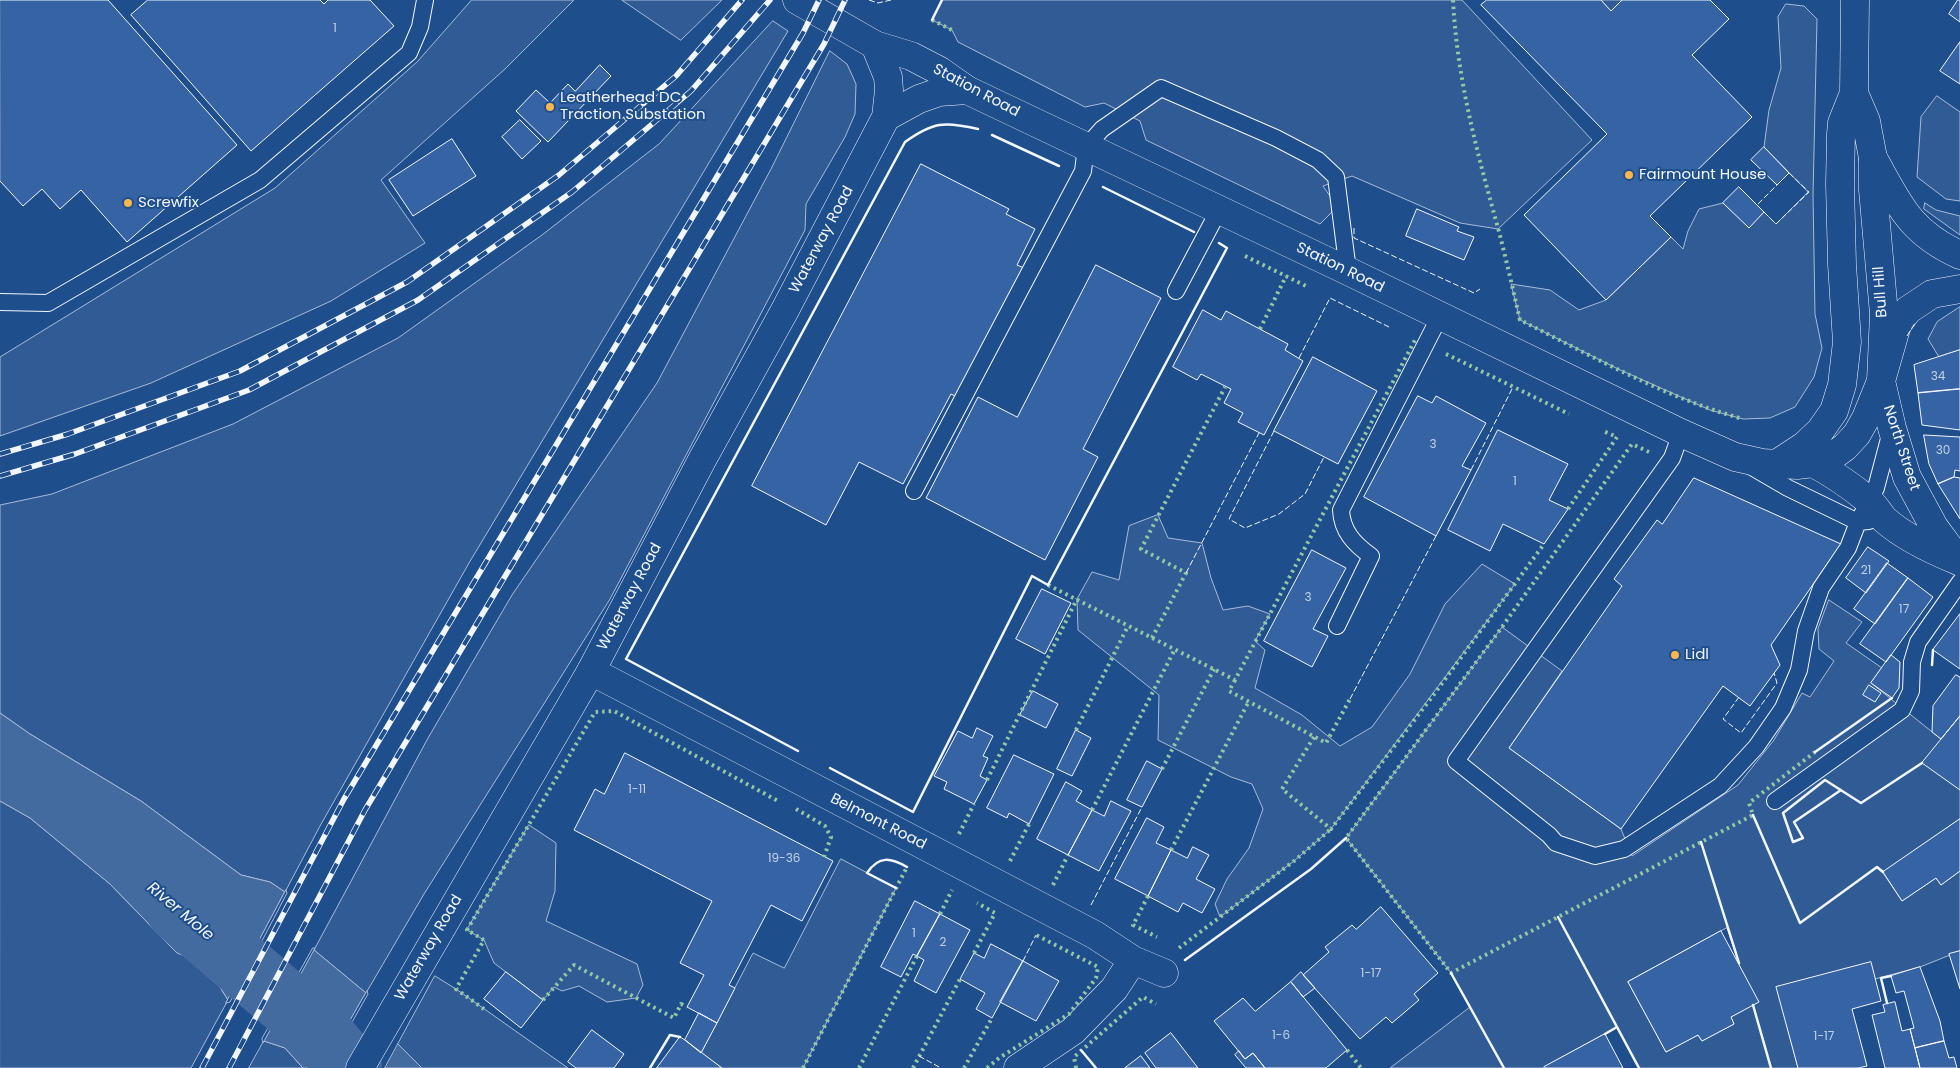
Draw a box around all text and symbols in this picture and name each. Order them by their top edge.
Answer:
house number: 1 [333,22,337,36]
street label: Station Road [929,61,1023,121]
place label: Leatherhead DC Traction Substation [560,89,706,124]
marker: Leatherhead DC Traction Substation [544,101,556,113]
place label: Fairmount House [1639,166,1766,184]
marker: Fairmount House [1623,169,1635,181]
street label: Waterway Road [786,183,858,297]
place label: Screwfix [138,194,199,212]
marker: Screwfix [122,197,134,209]
street label: Station Road [1293,239,1387,297]
street label: Bull Hill [1870,266,1892,318]
house number: 34 [1931,370,1945,384]
street label: North Street [1879,403,1923,493]
house number: 3 [1429,438,1437,452]
house number: 30 [1936,444,1950,458]
house number: 1 [1513,475,1517,489]
street label: Waterway Road [594,540,666,654]
house number: 21 [1861,564,1871,578]
house number: 3 [1304,591,1312,605]
house number: 17 [1899,603,1909,617]
place label: Lidl [1685,646,1709,664]
marker: Lidl [1669,649,1681,661]
house number: 1-11 [628,783,646,797]
street label: Belmont Road [827,790,929,854]
house number: 19-36 [768,852,800,866]
water label: River Mole [143,879,217,945]
street label: Waterway Road [391,892,467,1004]
house number: 1 [912,927,916,941]
house number: 2 [940,936,946,950]
house number: 1-17 [1361,967,1381,981]
house number: 1-6 [1272,1029,1290,1043]
house number: 1-17 [1814,1030,1834,1044]

